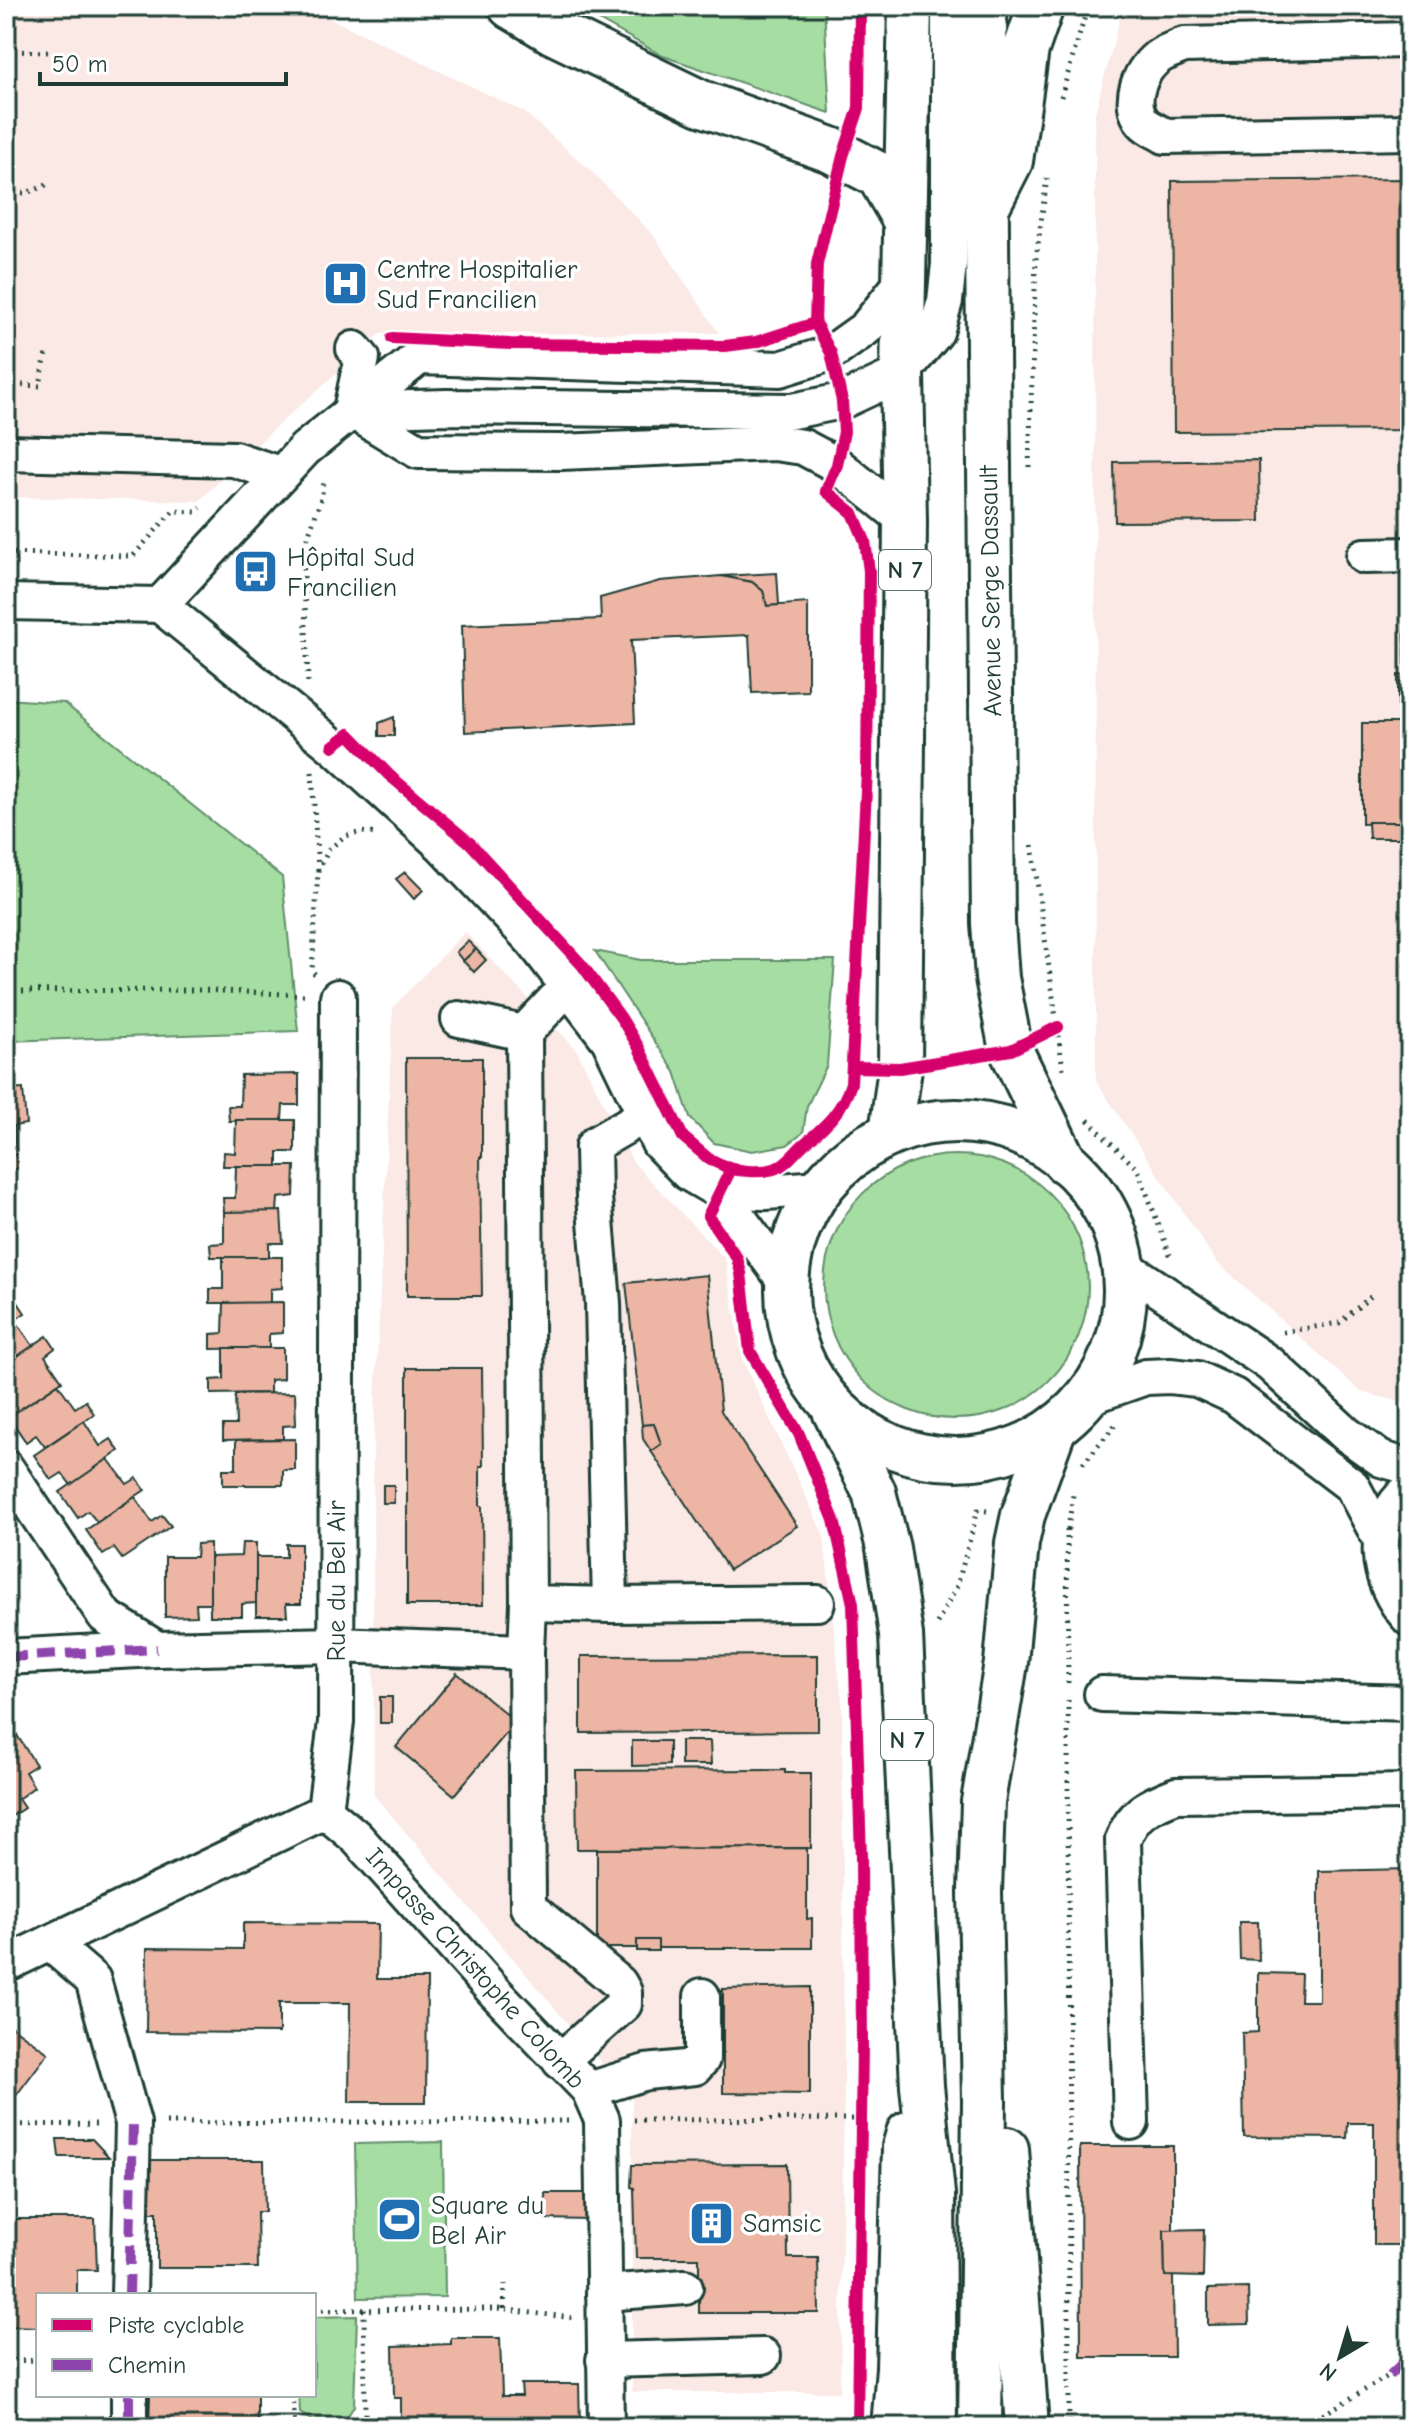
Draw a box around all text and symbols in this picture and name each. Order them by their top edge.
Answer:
scale bar [40,36,286,86]
text: 50 m [52,50,108,78]
place label: Centre Hospitalier Sud Francilien [377,255,578,315]
hospital icon: Centre Hospitalier Sud Francilien [322,260,370,308]
street label: Avenue Serge Dassault [974,463,1008,717]
place label: Hôpital Sud Francilien [287,543,415,603]
bus stop icon: Hôpital Sud Francilien [232,548,280,596]
road number: N 7 [879,550,931,590]
street label: Rue du Bel Air [322,1500,352,1662]
road number: N 7 [881,1720,933,1760]
street label: Impasse Christophe Colomb [359,1842,591,2095]
place label: Square du Bel Air [431,2191,544,2251]
sports icon: Square du Bel Air [376,2196,424,2244]
building icon: Samsic [688,2199,736,2247]
place label: Samsic [743,2209,822,2239]
legend [36,2293,316,2397]
text: Piste cyclable [108,2311,244,2339]
north arrow [1300,2317,1380,2397]
text: Chemin [108,2351,186,2379]
text: N [1315,2357,1342,2387]

